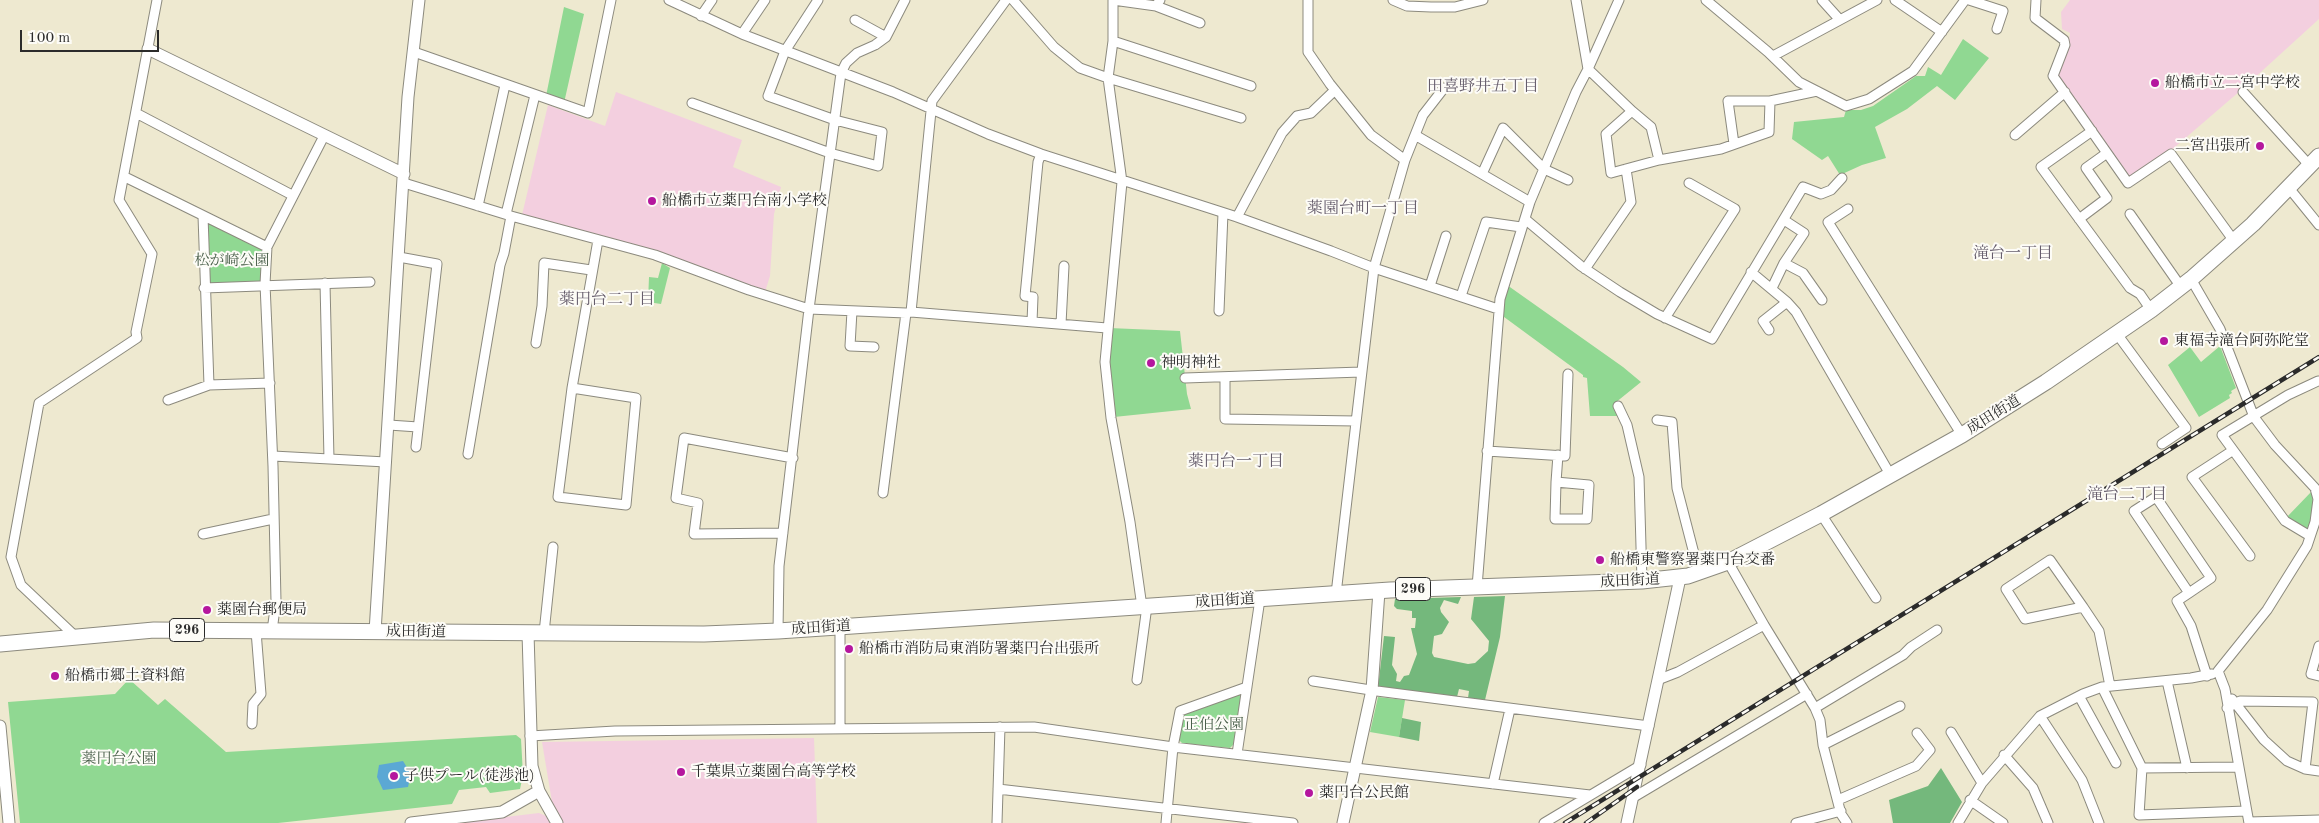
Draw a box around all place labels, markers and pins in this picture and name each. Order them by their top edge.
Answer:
place label: 船橋市立二宮中学校 [2165,74,2300,92]
marker: 船橋市立二宮中学校 [2149,77,2161,89]
place label: 二宮出張所 [2175,137,2250,155]
marker: 二宮出張所 [2254,140,2266,152]
place label: 船橋市立薬円台南小学校 [662,192,827,210]
marker: 船橋市立薬円台南小学校 [646,195,658,207]
place label: 東福寺滝台阿弥陀堂 [2174,332,2309,350]
marker: 東福寺滝台阿弥陀堂 [2158,335,2170,347]
place label: 神明神社 [1161,354,1221,372]
marker: 神明神社 [1145,357,1157,369]
place label: 船橋東警察署薬円台交番 [1610,551,1775,569]
marker: 船橋東警察署薬円台交番 [1594,554,1606,566]
place label: 薬園台郵便局 [217,601,307,619]
marker: 薬園台郵便局 [201,604,213,616]
place label: 船橋市消防局東消防署薬円台出張所 [859,640,1099,658]
marker: 船橋市消防局東消防署薬円台出張所 [843,643,855,655]
place label: 船橋市郷土資料館 [65,667,185,685]
marker: 船橋市郷土資料館 [49,670,61,682]
place label: 千葉県立薬園台高等学校 [691,763,856,781]
marker: 千葉県立薬園台高等学校 [675,766,687,778]
place label: 子供プール(徒渉池) [404,767,535,785]
marker: 子供プール(徒渉池) [388,770,400,782]
place label: 薬円台公民館 [1319,784,1409,802]
marker: 薬円台公民館 [1303,787,1315,799]

